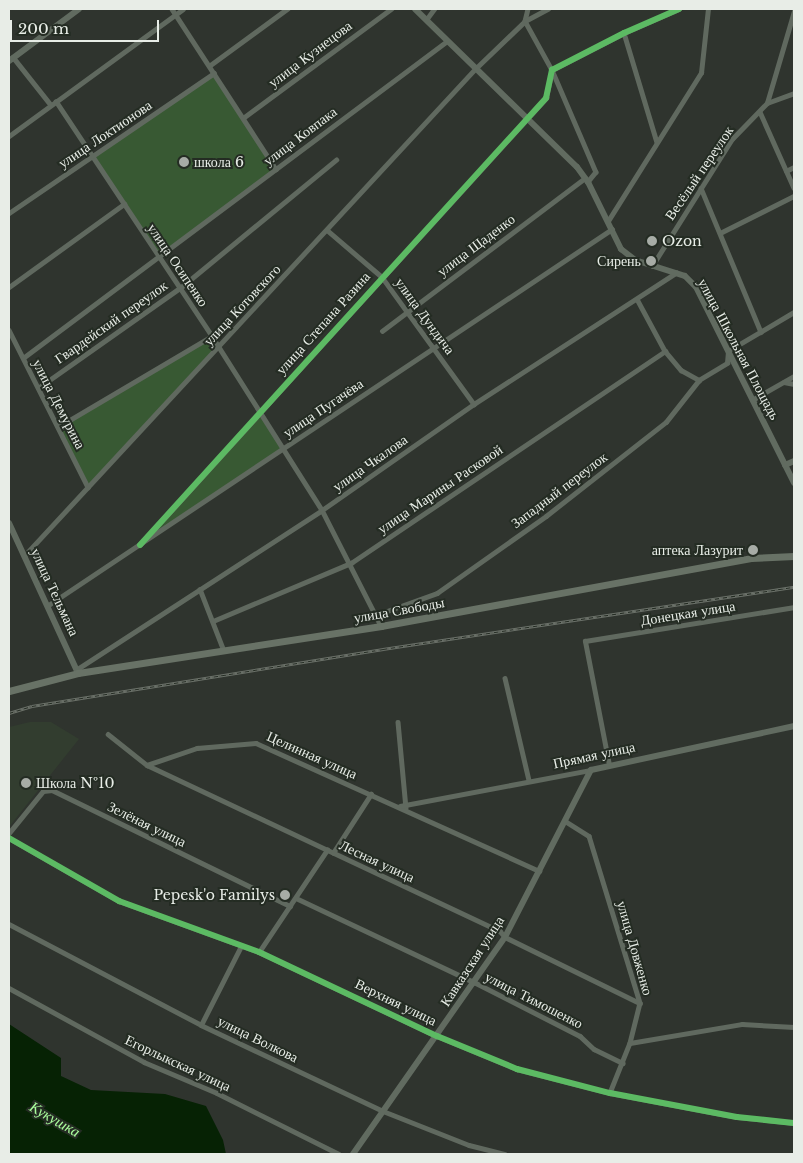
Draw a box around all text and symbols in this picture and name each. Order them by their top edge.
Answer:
scale bar [12,10,161,42]
street label: улица Кузнецова [265,17,355,91]
text: 200 m [18,19,69,38]
street label: улица Локтионова [55,97,155,171]
street label: улица Ковпака [260,103,340,169]
street label: Весёлый переулок [661,123,737,223]
place label: школа 6 [194,154,244,170]
marker: школа 6 [178,156,190,168]
street label: улица Щаденко [434,210,518,280]
street label: улица Осипенко [144,220,212,310]
place label: Ozon [662,233,702,249]
marker: Ozon [646,235,658,247]
place label: Сирень [597,253,641,269]
marker: Сирень [645,255,657,267]
street label: улица Котовского [200,261,284,349]
street label: улица Степана Разина [273,268,373,378]
street label: улица Дундича [392,274,458,358]
street label: улица Школьная Площадь [695,275,783,423]
street label: Гвардейский переулок [51,277,171,367]
street label: улица Демурина [29,356,89,452]
street label: улица Пугачёва [280,375,366,441]
street label: улица Чкалова [329,431,411,495]
street label: улица Марины Расковой [374,441,506,537]
street label: Западный переулок [508,448,610,532]
place label: аптека Лазурит [652,542,743,558]
marker: аптека Лазурит [747,544,759,556]
street label: улица Тельмана [27,545,83,639]
street label: улица Свободы [352,594,446,626]
street label: Донецкая улица [639,597,737,629]
street label: Целинная улица [264,728,360,782]
street label: Прямая улица [551,738,637,772]
place label: Школа №10 [36,775,114,791]
marker: Школа №10 [20,777,32,789]
street label: Зелёная улица [105,798,189,850]
street label: Лесная улица [337,836,417,886]
place label: Pepesk'o Familys [154,887,275,903]
marker: Pepesk'o Familys [279,889,291,901]
street label: улица Довженко [613,899,657,997]
street label: Кавказская улица [437,913,507,1009]
street label: улица Тимошенко [482,968,586,1032]
street label: Верхняя улица [353,975,439,1029]
street label: улица Волкова [215,1012,301,1066]
street label: Егорлыкская улица [122,1031,234,1095]
water label: Кукушка [27,1097,83,1141]

